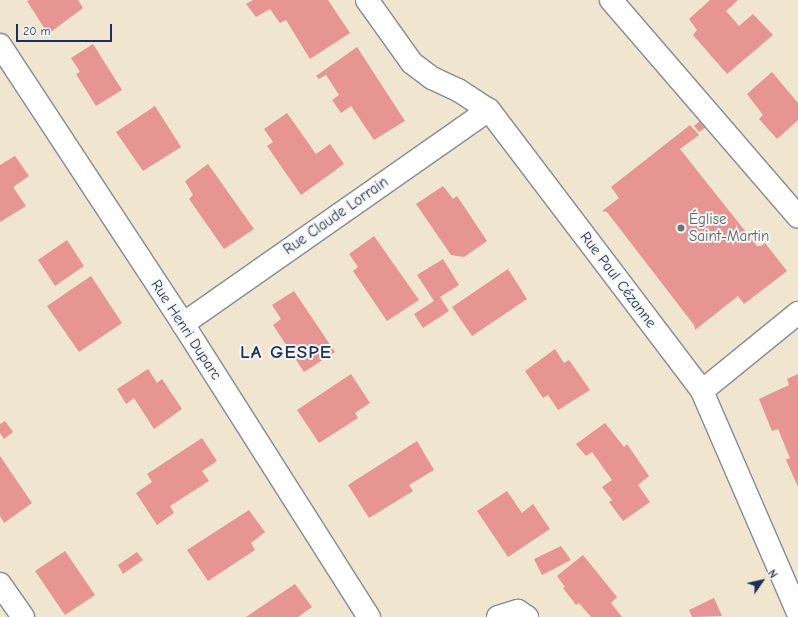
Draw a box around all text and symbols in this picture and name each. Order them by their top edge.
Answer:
scale bar [18,16,114,42]
text: 20 m [23,24,51,38]
street label: Rue Claude Lorrain [280,173,392,259]
place label: Église Saint-Martin [689,210,769,245]
marker: Église Saint-Martin [676,223,686,233]
street label: Rue Paul Cézanne [576,229,660,331]
street label: Rue Henri Duparc [147,277,225,383]
district label: LA GESPE [240,342,332,364]
north arrow [742,561,782,601]
text: N [765,567,780,581]

